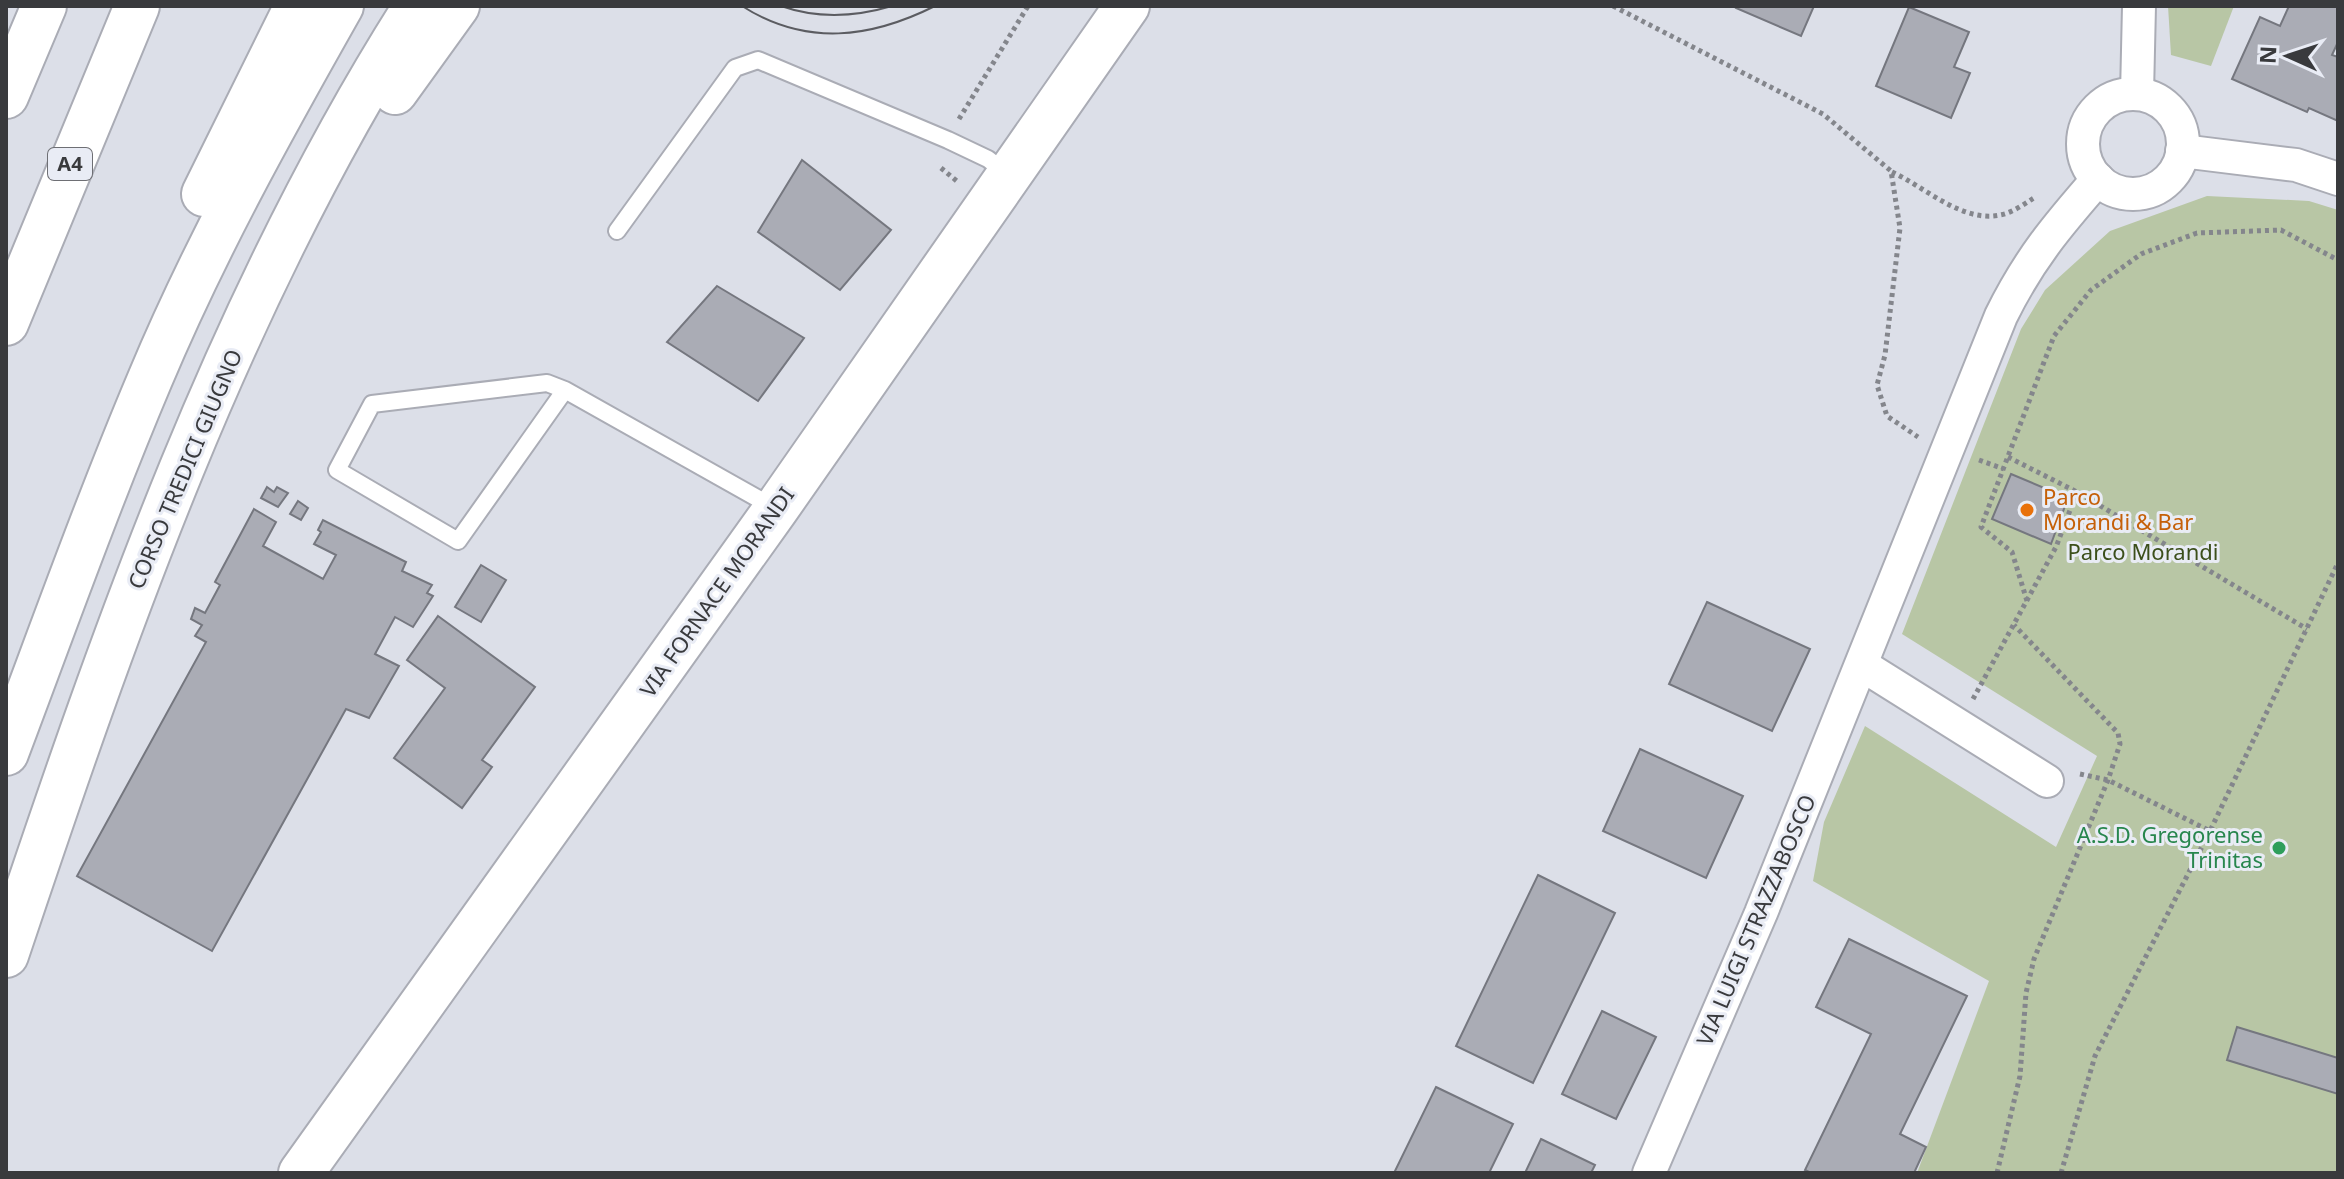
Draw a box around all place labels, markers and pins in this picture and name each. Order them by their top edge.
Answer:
place label: Parco Morandi & Bar [2043,481,2193,536]
marker: Parco Morandi & Bar [2018,501,2036,519]
place label: A.S.D. Gregorense Trinitas [2077,819,2263,874]
marker: A.S.D. Gregorense Trinitas [2270,839,2288,857]

